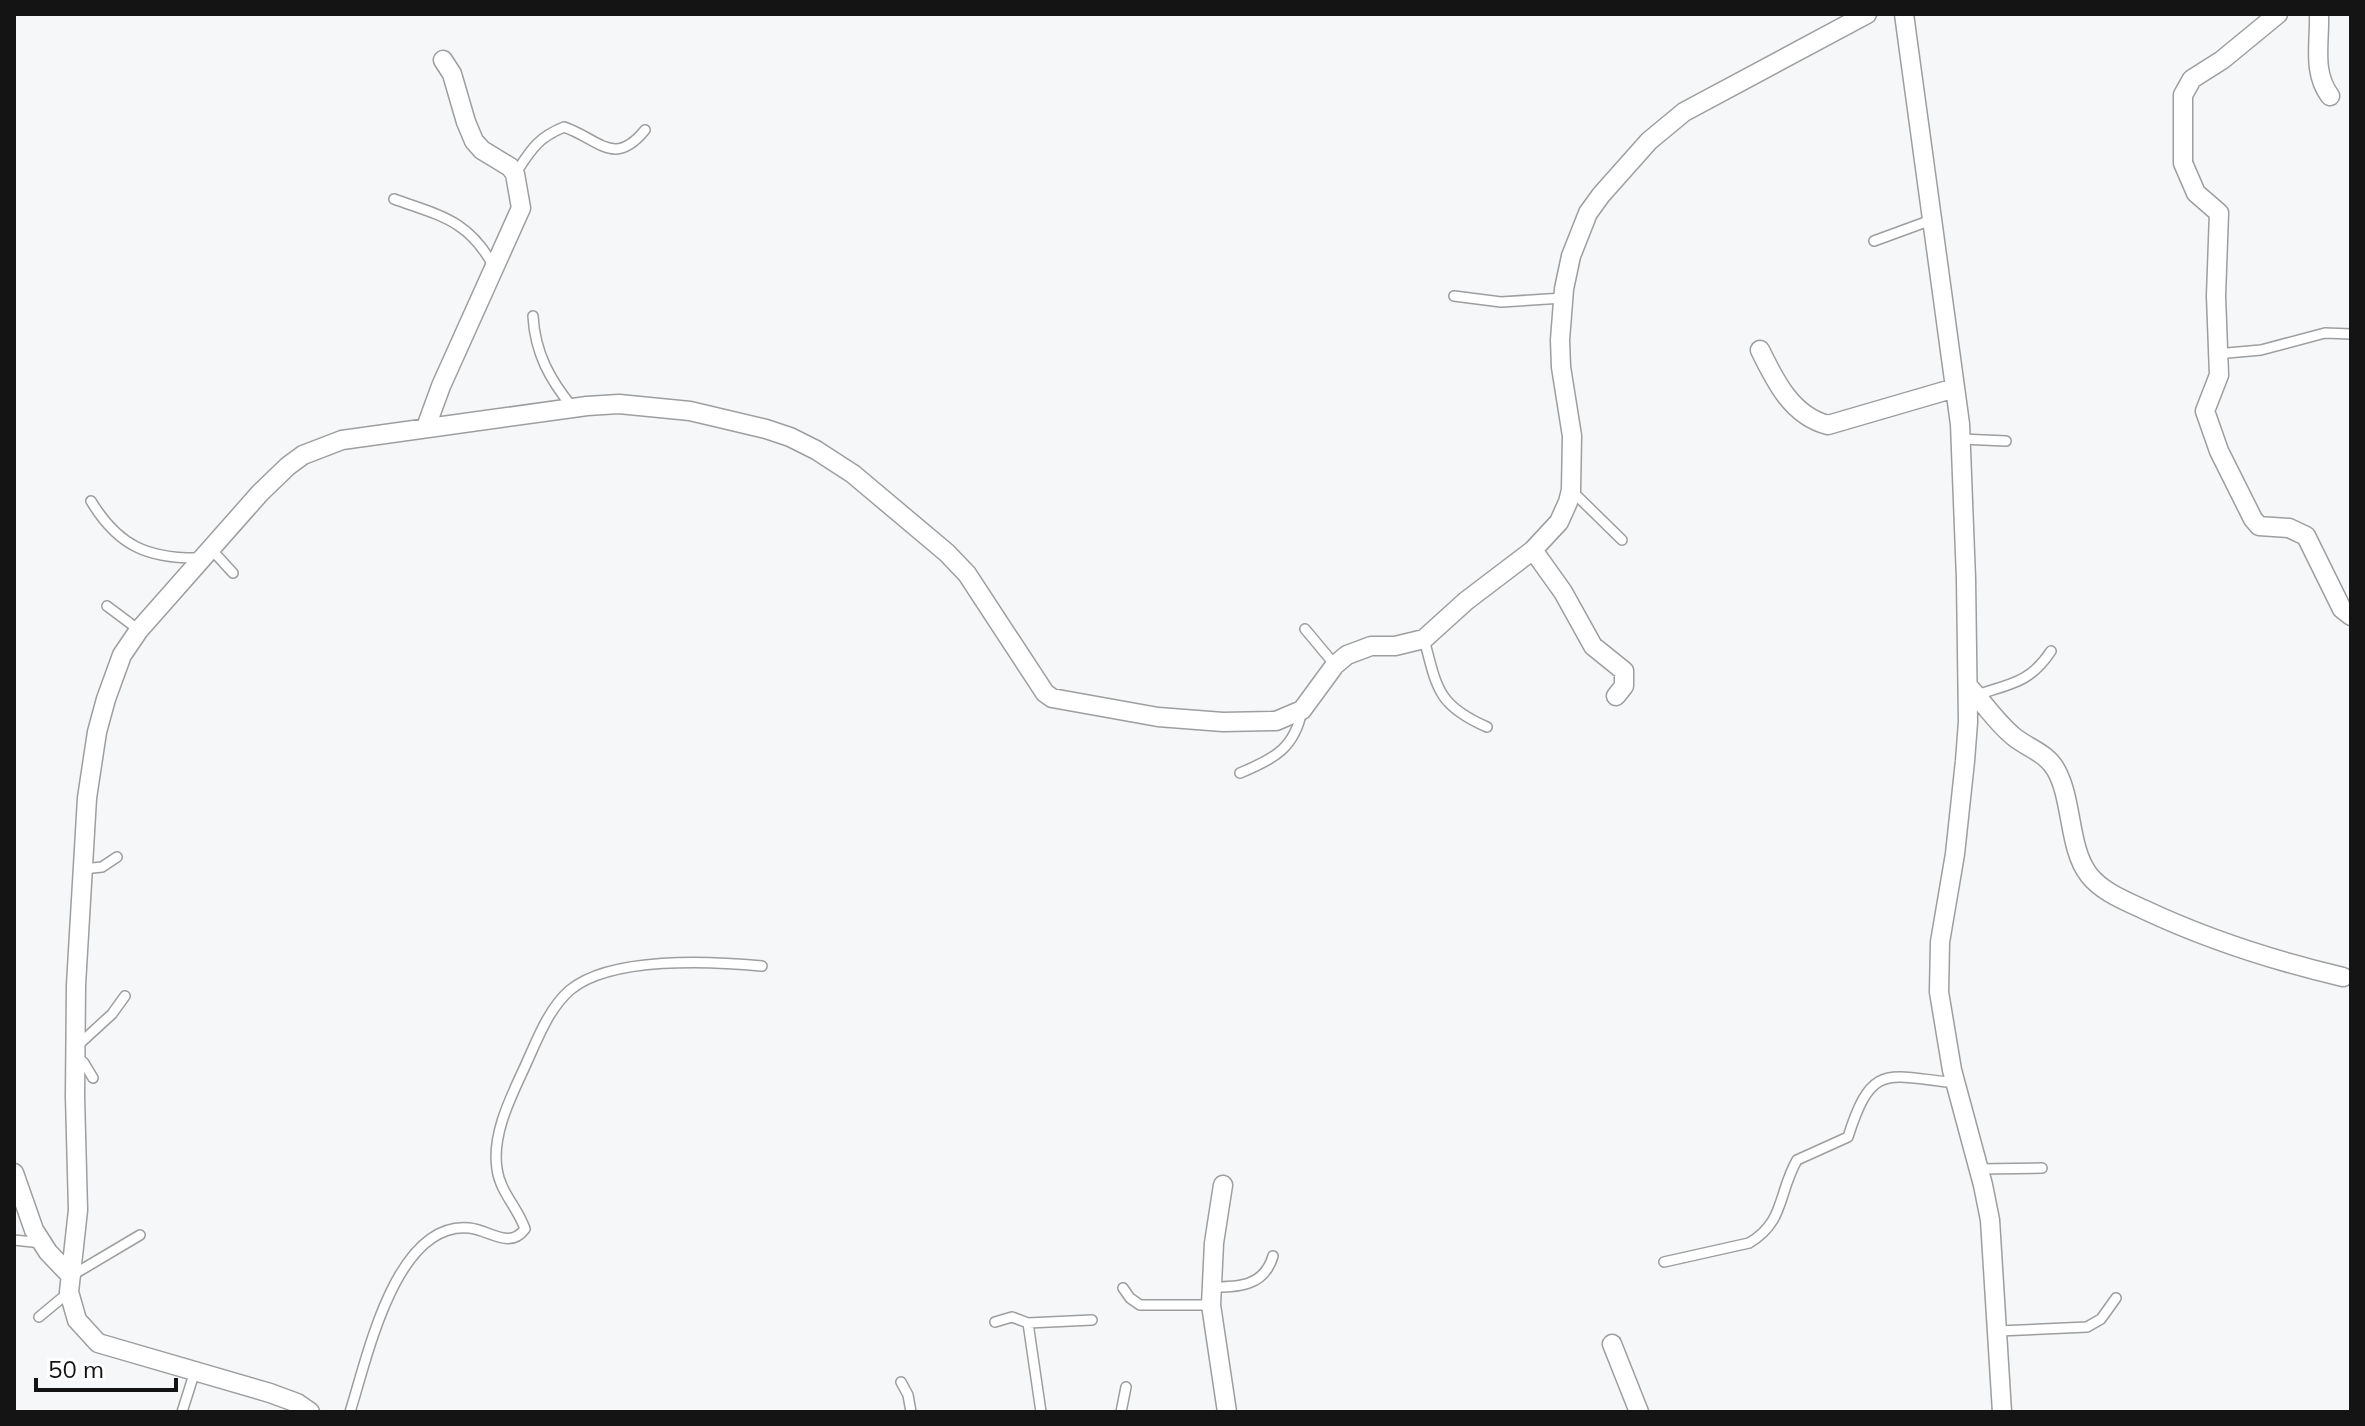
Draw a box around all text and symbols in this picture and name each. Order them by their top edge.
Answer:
scale bar [36,1342,176,1392]
text: 50 m [48,1354,104,1384]

